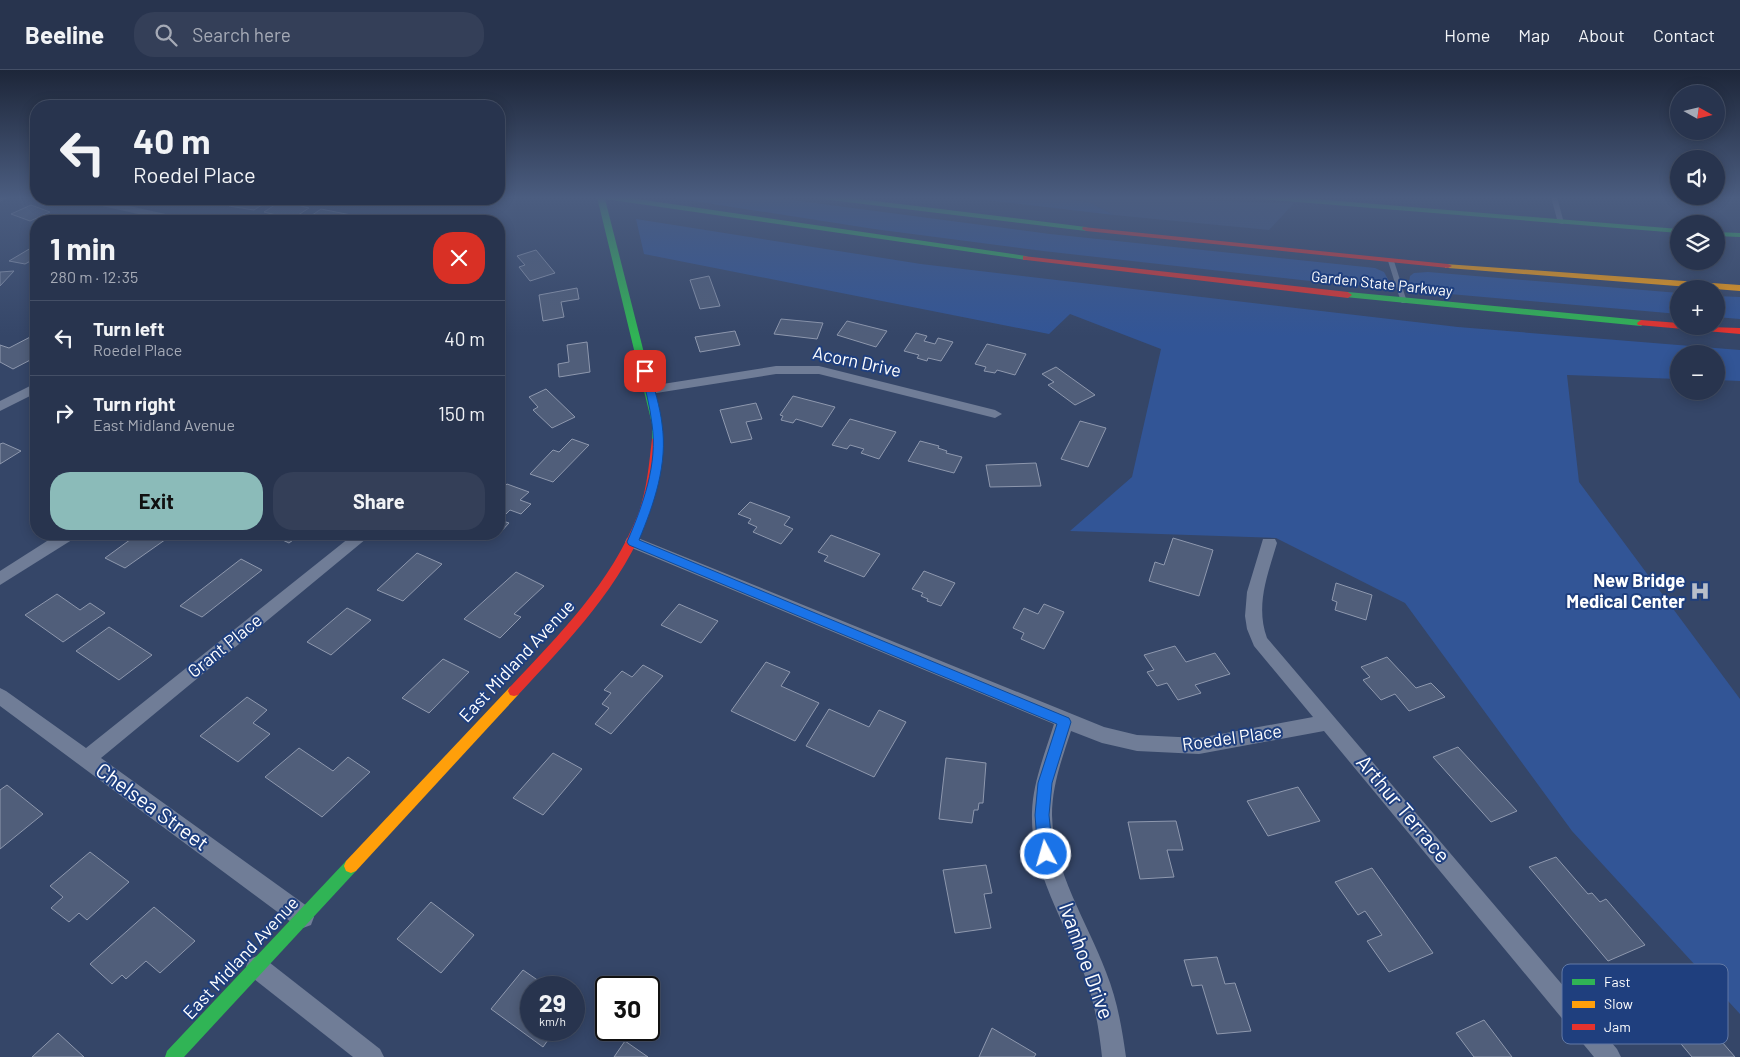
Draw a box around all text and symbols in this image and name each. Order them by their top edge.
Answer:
search box [134,12,484,57]
text: Beeline [25,20,104,49]
icon: search [152,21,180,49]
text: Search here [192,23,291,46]
text: Home [1444,24,1490,46]
text: Map [1518,24,1550,46]
text: About [1578,24,1625,46]
text: Contact [1653,24,1715,46]
north arrow [1670,85,1725,140]
map controls [1670,85,1725,400]
text: 40 m [133,119,210,161]
icon: left [50,120,115,185]
button: sound [1670,150,1725,205]
text: Roedel Place [133,161,256,187]
button: layers [1670,215,1725,270]
text: 1 min [50,230,116,266]
button: close [433,232,485,284]
text: 280 m · 12:35 [50,267,138,286]
street label: Garden State Parkway [1311,267,1454,299]
button: + [1670,280,1725,335]
text: Turn left [93,317,164,340]
icon: left [50,324,78,352]
text: 40 m [444,327,485,350]
text: Roedel Place [93,340,182,359]
street label: Acorn Drive [811,341,903,381]
button: − [1670,345,1725,400]
pin [624,350,666,392]
icon: arrive [631,357,659,385]
text: Turn right [93,392,175,415]
icon: right [50,399,78,427]
text: 150 m [438,402,485,425]
text: East Midland Avenue [93,415,235,434]
button: Exit [50,472,263,530]
button: Share [273,472,485,530]
place label: New Bridge Medical Center [1566,569,1685,612]
hospital icon: New Bridge Medical Center [1689,580,1711,602]
street label: East Midland Avenue [454,594,579,726]
street label: Grant Place [183,609,266,682]
street label: Roedel Place [1181,719,1283,755]
street label: Arthur Terrace [1352,749,1456,867]
street label: Chelsea Street [92,756,214,855]
position arrow [1019,827,1071,879]
street label: East Midland Avenue [178,891,303,1023]
street label: Ivanhoe Drive [1055,899,1120,1022]
legend [1562,964,1728,1044]
text: Fast [1604,973,1630,990]
speed limit sign: 30 [595,976,660,1041]
text: 29 [539,987,566,1017]
text: Slow [1604,995,1633,1012]
text: km/h [539,1014,566,1028]
text: Jam [1604,1018,1631,1035]

